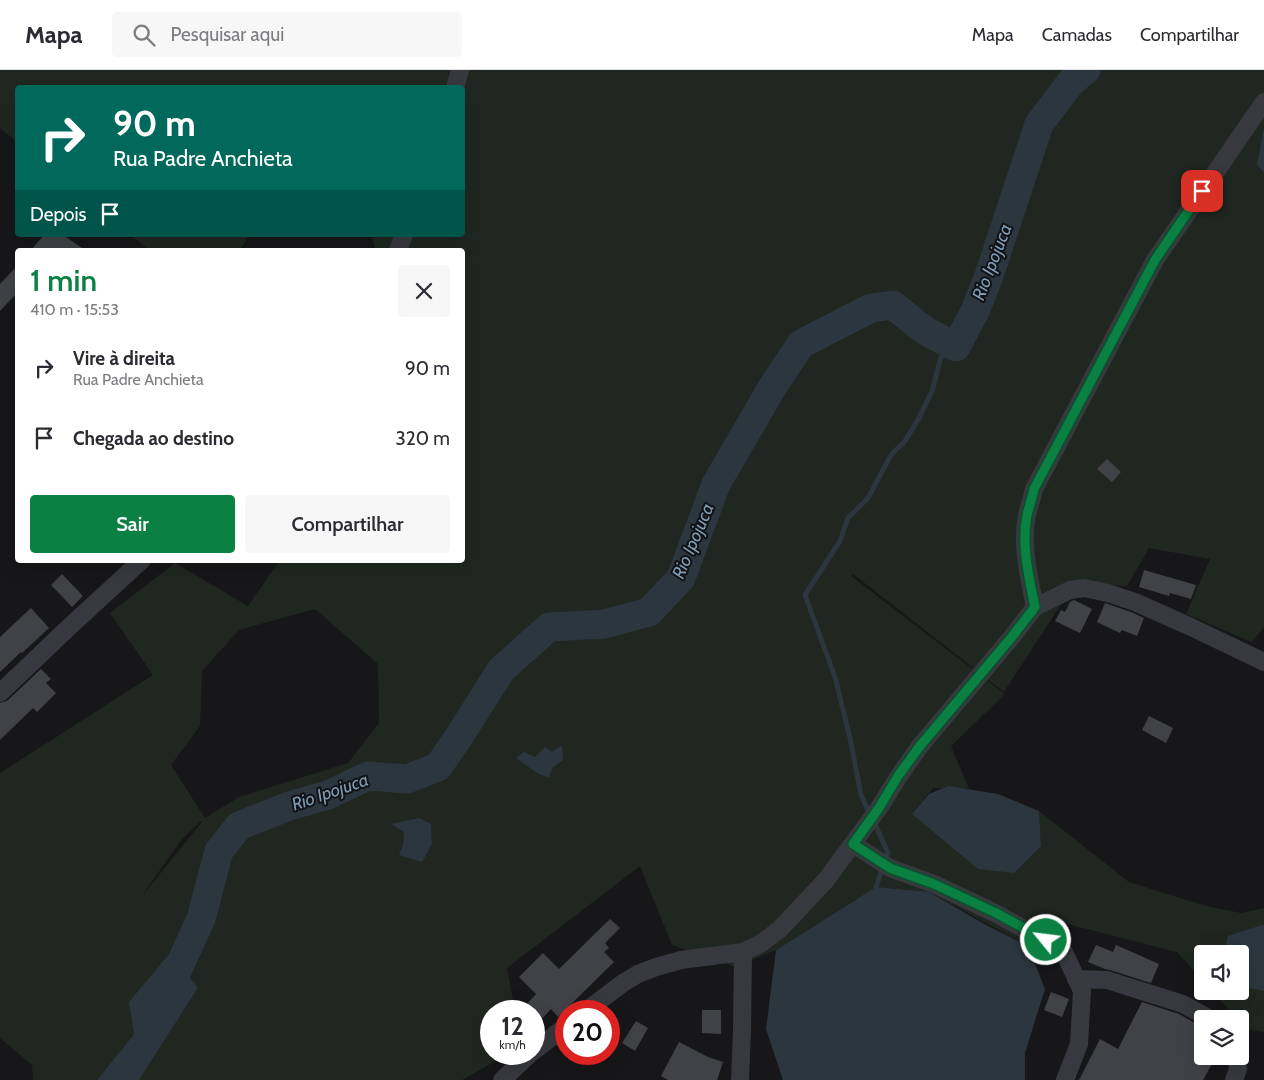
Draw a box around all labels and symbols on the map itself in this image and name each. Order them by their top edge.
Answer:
pin [1181,170,1223,212]
water label: Rio Ipojuca [967,221,1017,303]
water label: Rio Ipojuca [667,500,719,582]
water label: Rio Ipojuca [289,769,371,815]
position arrow [1019,913,1071,965]
speed limit sign: 20 [555,1000,620,1065]

